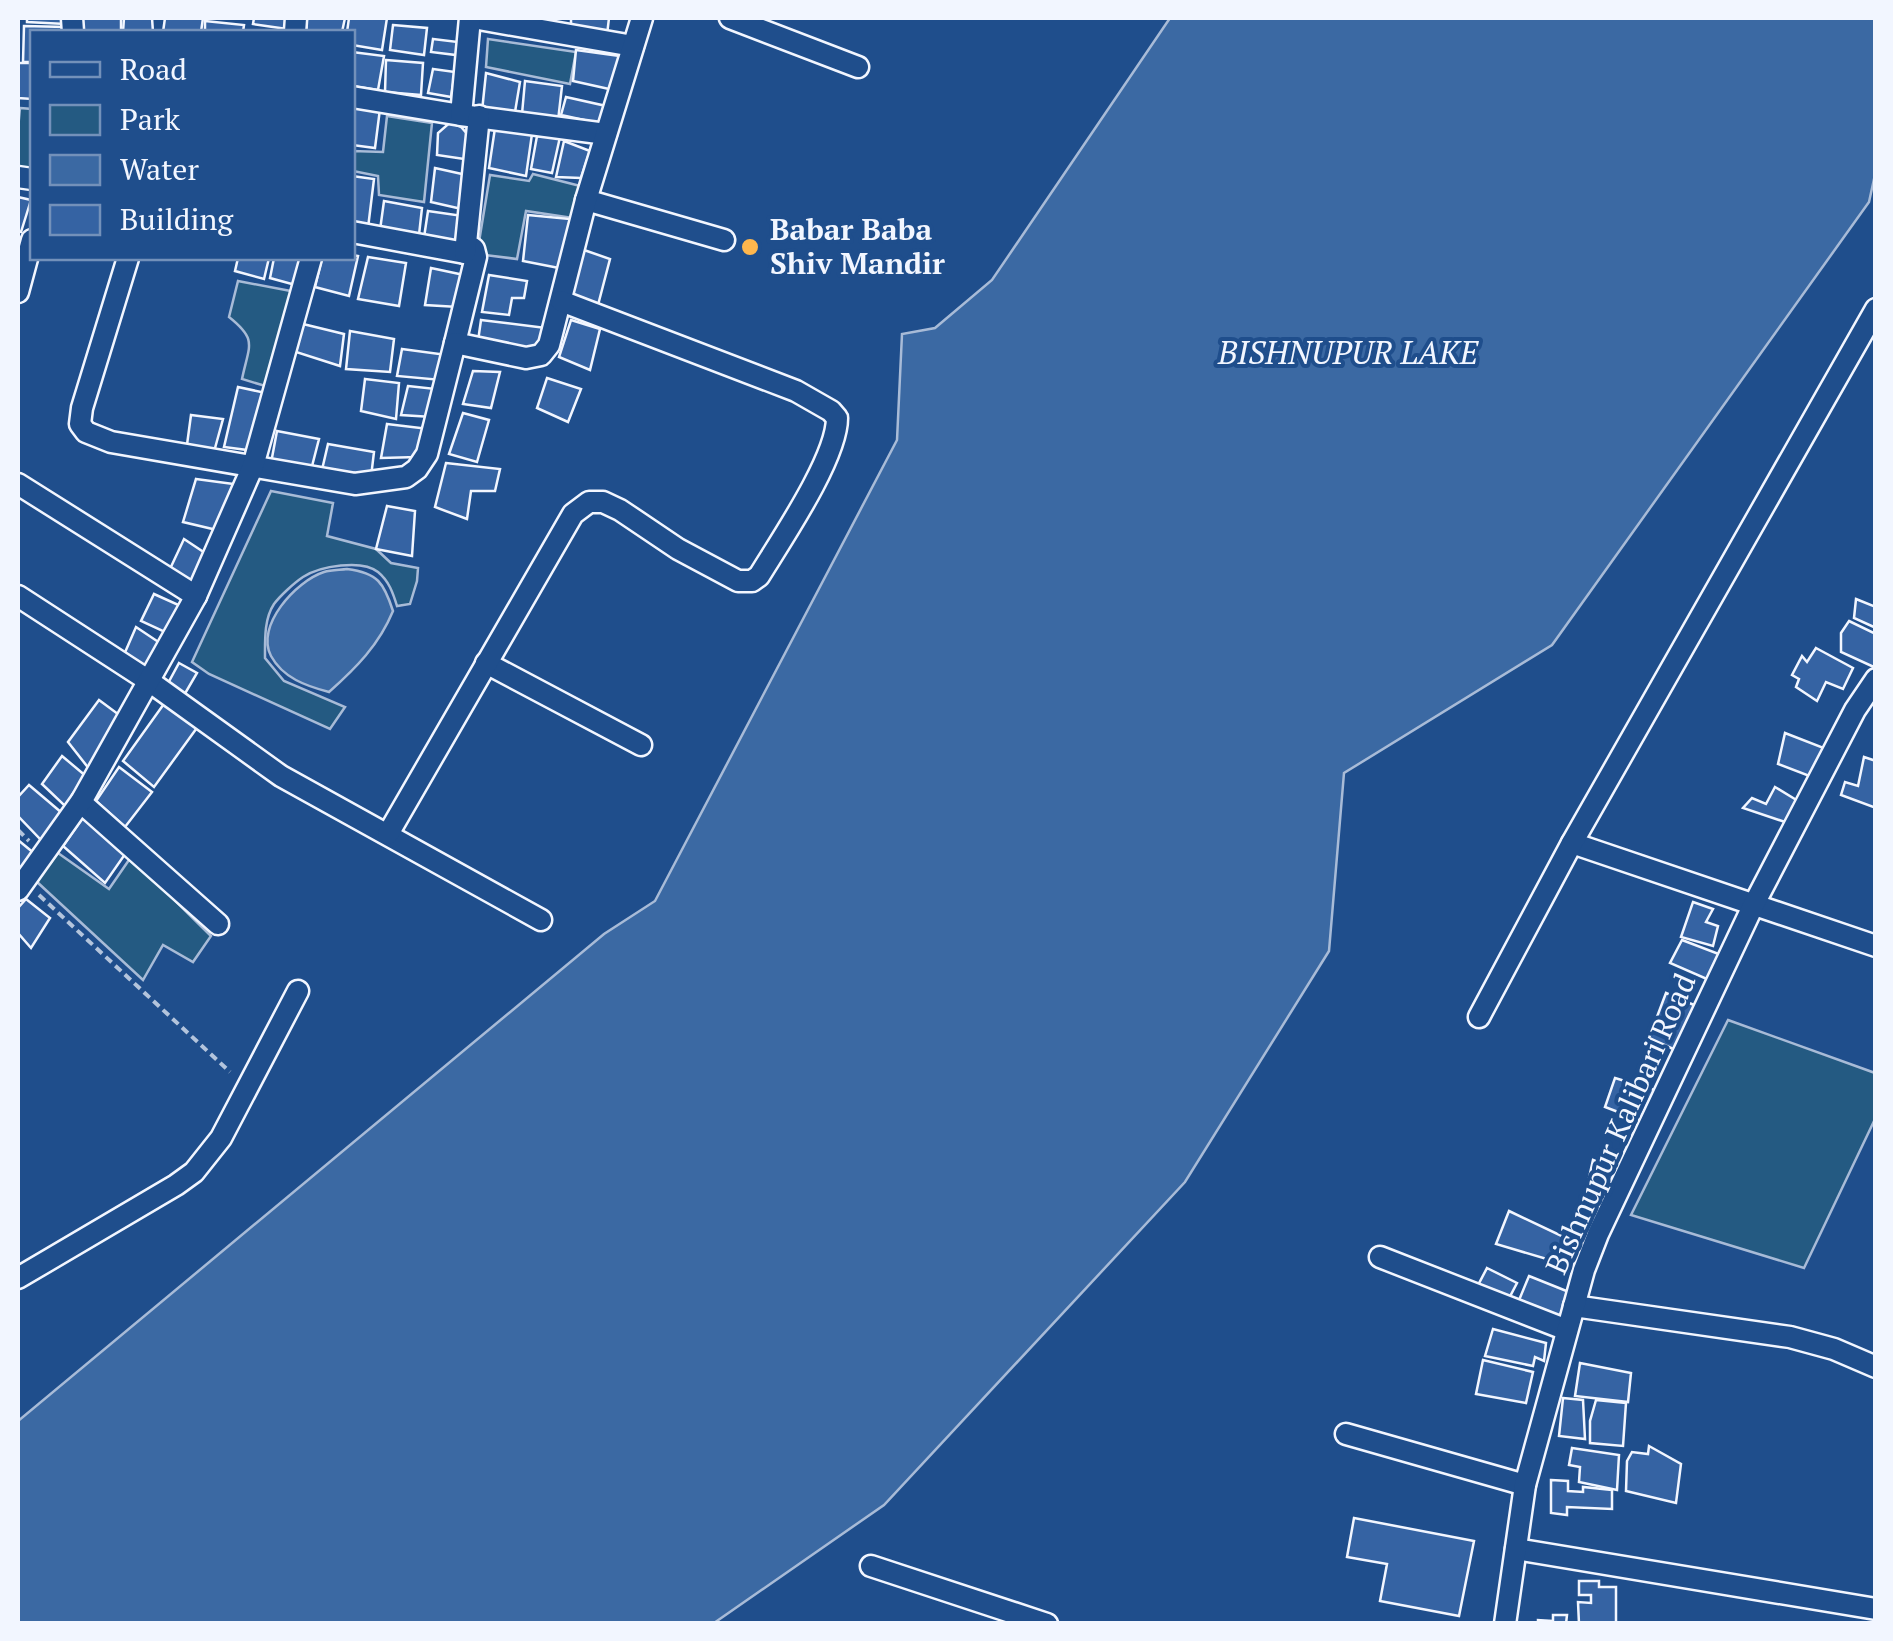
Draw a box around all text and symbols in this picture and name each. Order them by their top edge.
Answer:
legend [30,30,355,260]
text: Road [120,49,187,89]
text: Park [120,99,181,139]
text: Water [120,149,199,189]
text: Building [120,199,234,239]
place label: Babar Baba Shiv Mandir [770,209,945,283]
marker: Babar Baba Shiv Mandir [739,236,761,258]
water label: BISHNUPUR LAKE [1217,331,1480,373]
street label: Bishnupur Kalibari Road [1536,967,1704,1280]

